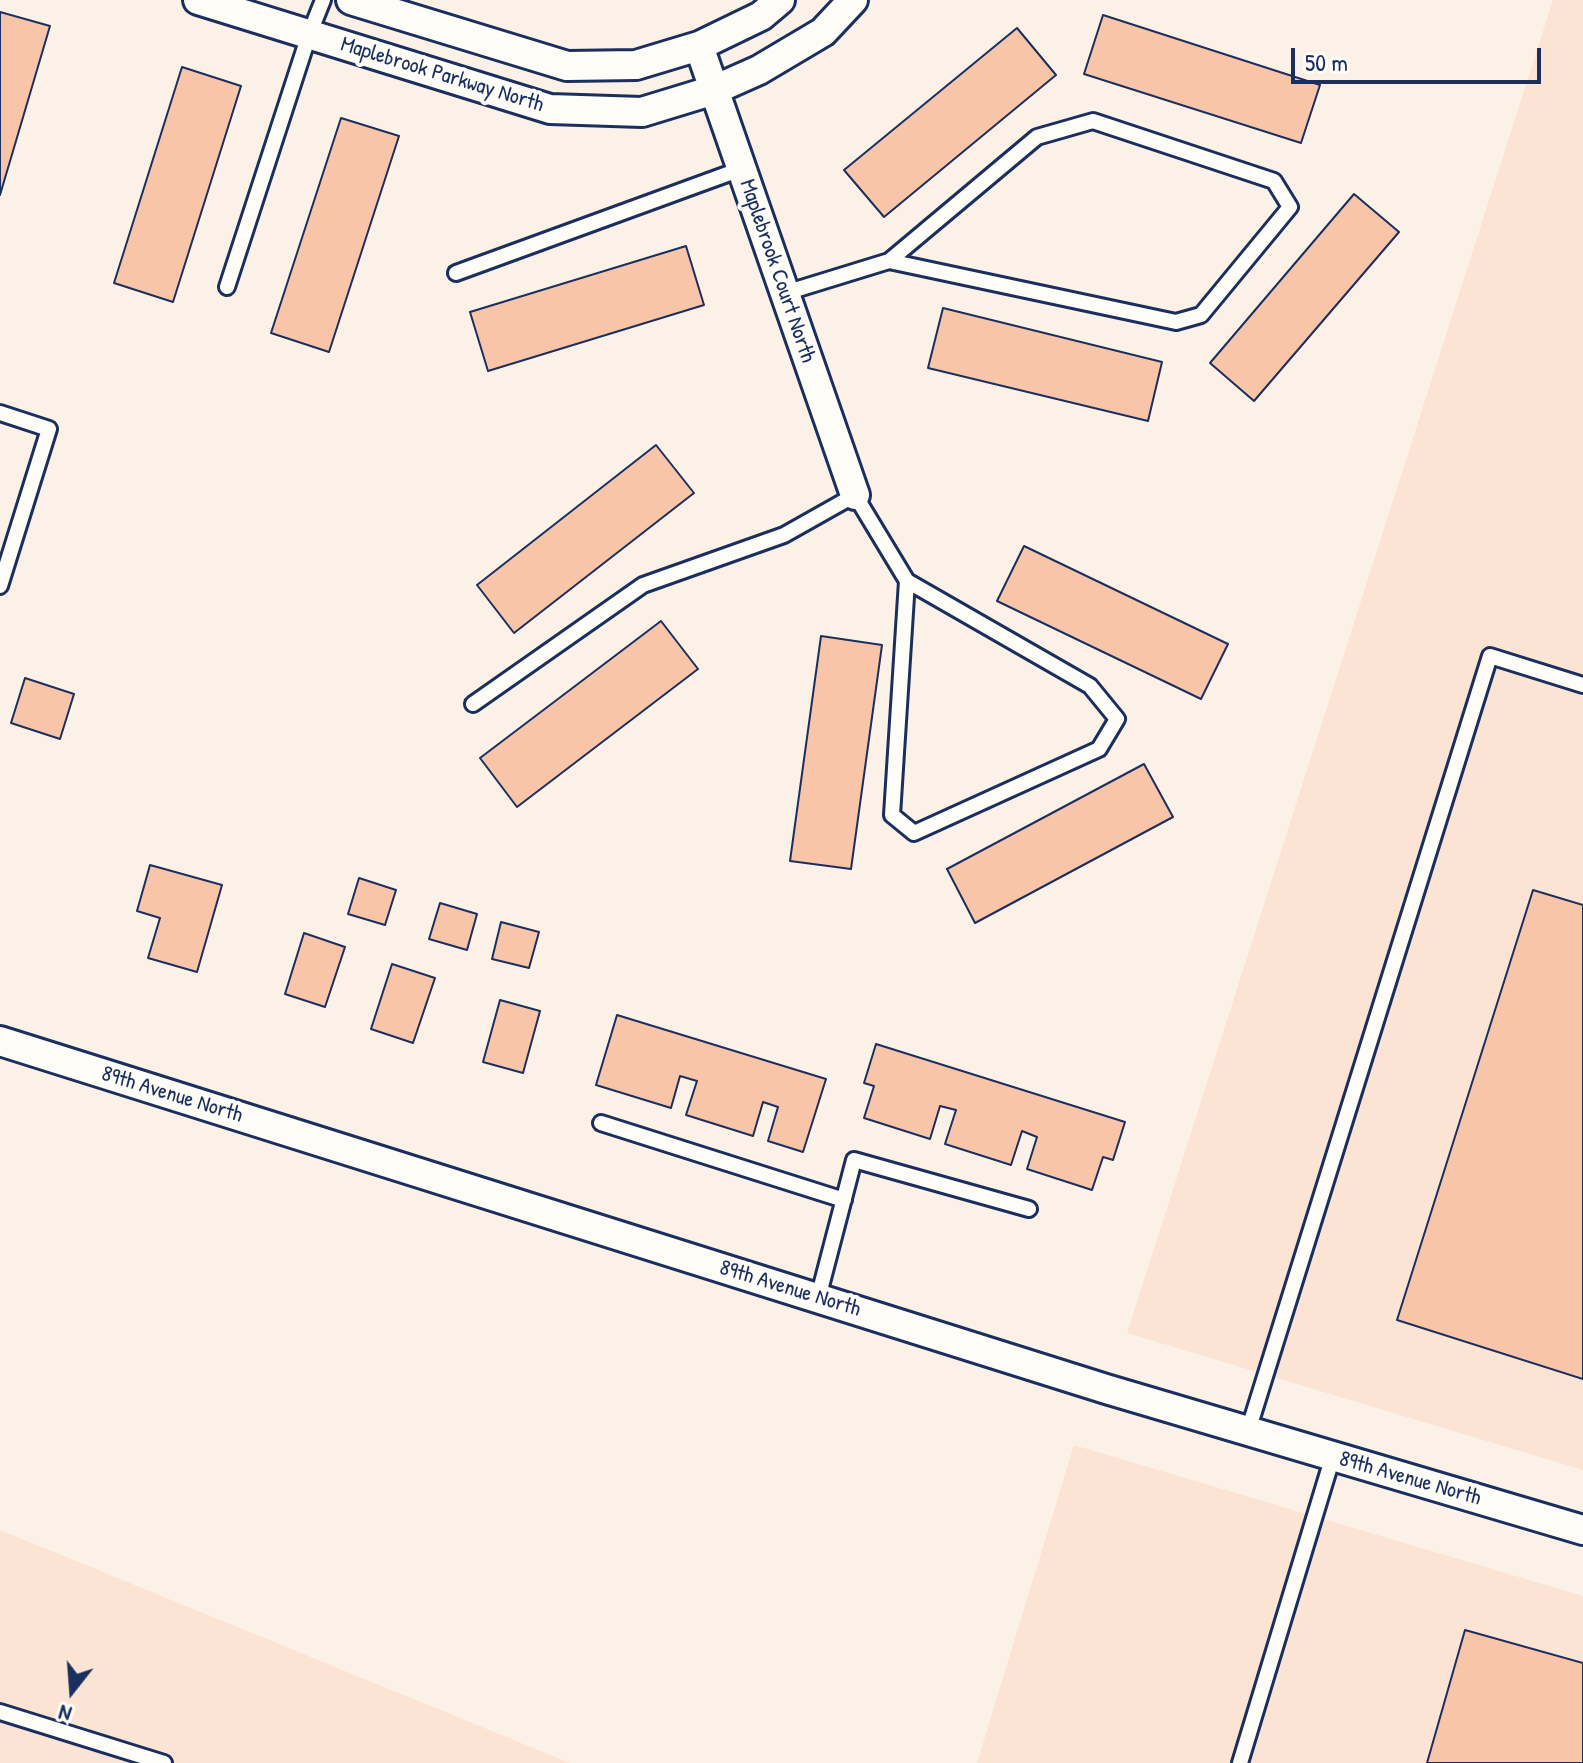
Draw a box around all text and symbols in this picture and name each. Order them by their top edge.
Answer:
street label: Maplebrook Parkway North [337,32,547,118]
scale bar [1295,32,1545,82]
text: 50 m [1305,46,1348,78]
street label: Maplebrook Court North [733,176,821,366]
street label: 89th Avenue North [98,1061,246,1129]
street label: 89th Avenue North [716,1255,864,1323]
street label: 89th Avenue North [1336,1446,1484,1512]
north arrow [32,1651,112,1731]
text: N [55,1698,75,1730]

